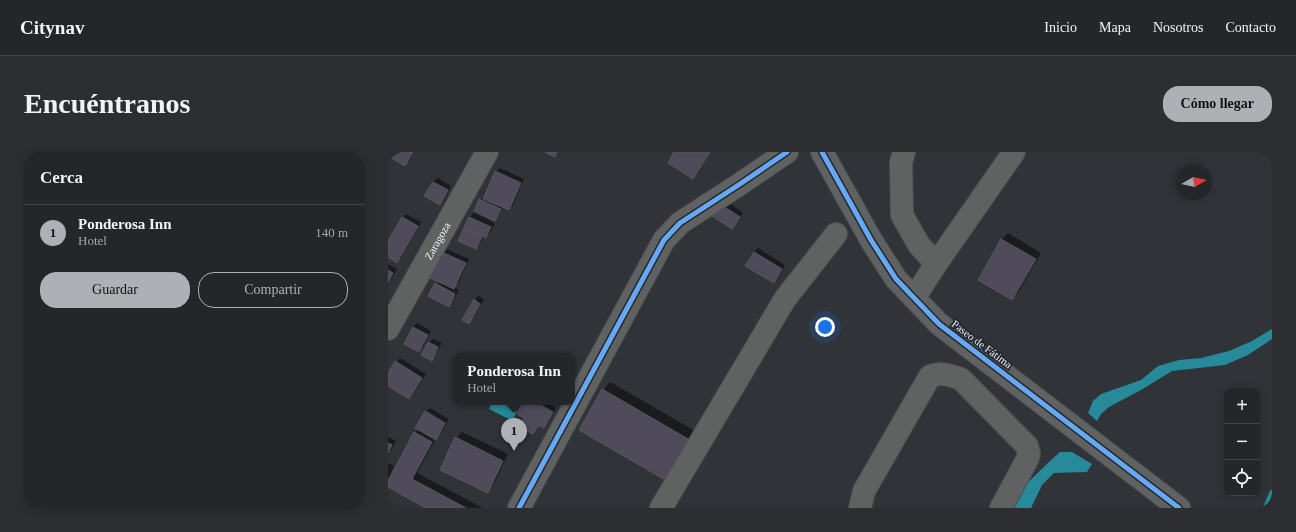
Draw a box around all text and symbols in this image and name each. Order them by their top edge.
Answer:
text: Citynav [20,17,84,38]
text: Inicio [1044,20,1077,35]
text: Mapa [1099,20,1131,35]
text: Nosotros [1153,20,1203,35]
text: Contacto [1225,20,1276,35]
button: Cómo llegar [1163,86,1272,122]
text: Encuéntranos [24,88,190,119]
north arrow [1176,164,1212,200]
text: Cerca [40,168,83,187]
text: Ponderosa Inn [78,216,172,232]
street label: Zaragoza [422,220,453,262]
text: 1 [50,225,56,240]
text: 140 m [315,225,348,240]
text: Hotel [78,233,107,248]
button: Guardar [40,272,190,308]
button: Compartir [198,272,348,308]
your location [815,317,835,337]
street label: Paseo de Fátima [950,318,1014,371]
popup [453,353,575,405]
text: Ponderosa Inn [467,363,561,379]
text: Hotel [467,380,496,395]
map controls [1224,388,1260,496]
button: + [1224,388,1260,424]
pin: 1 [501,418,527,451]
button: − [1224,424,1260,460]
button: locate [1224,460,1260,496]

